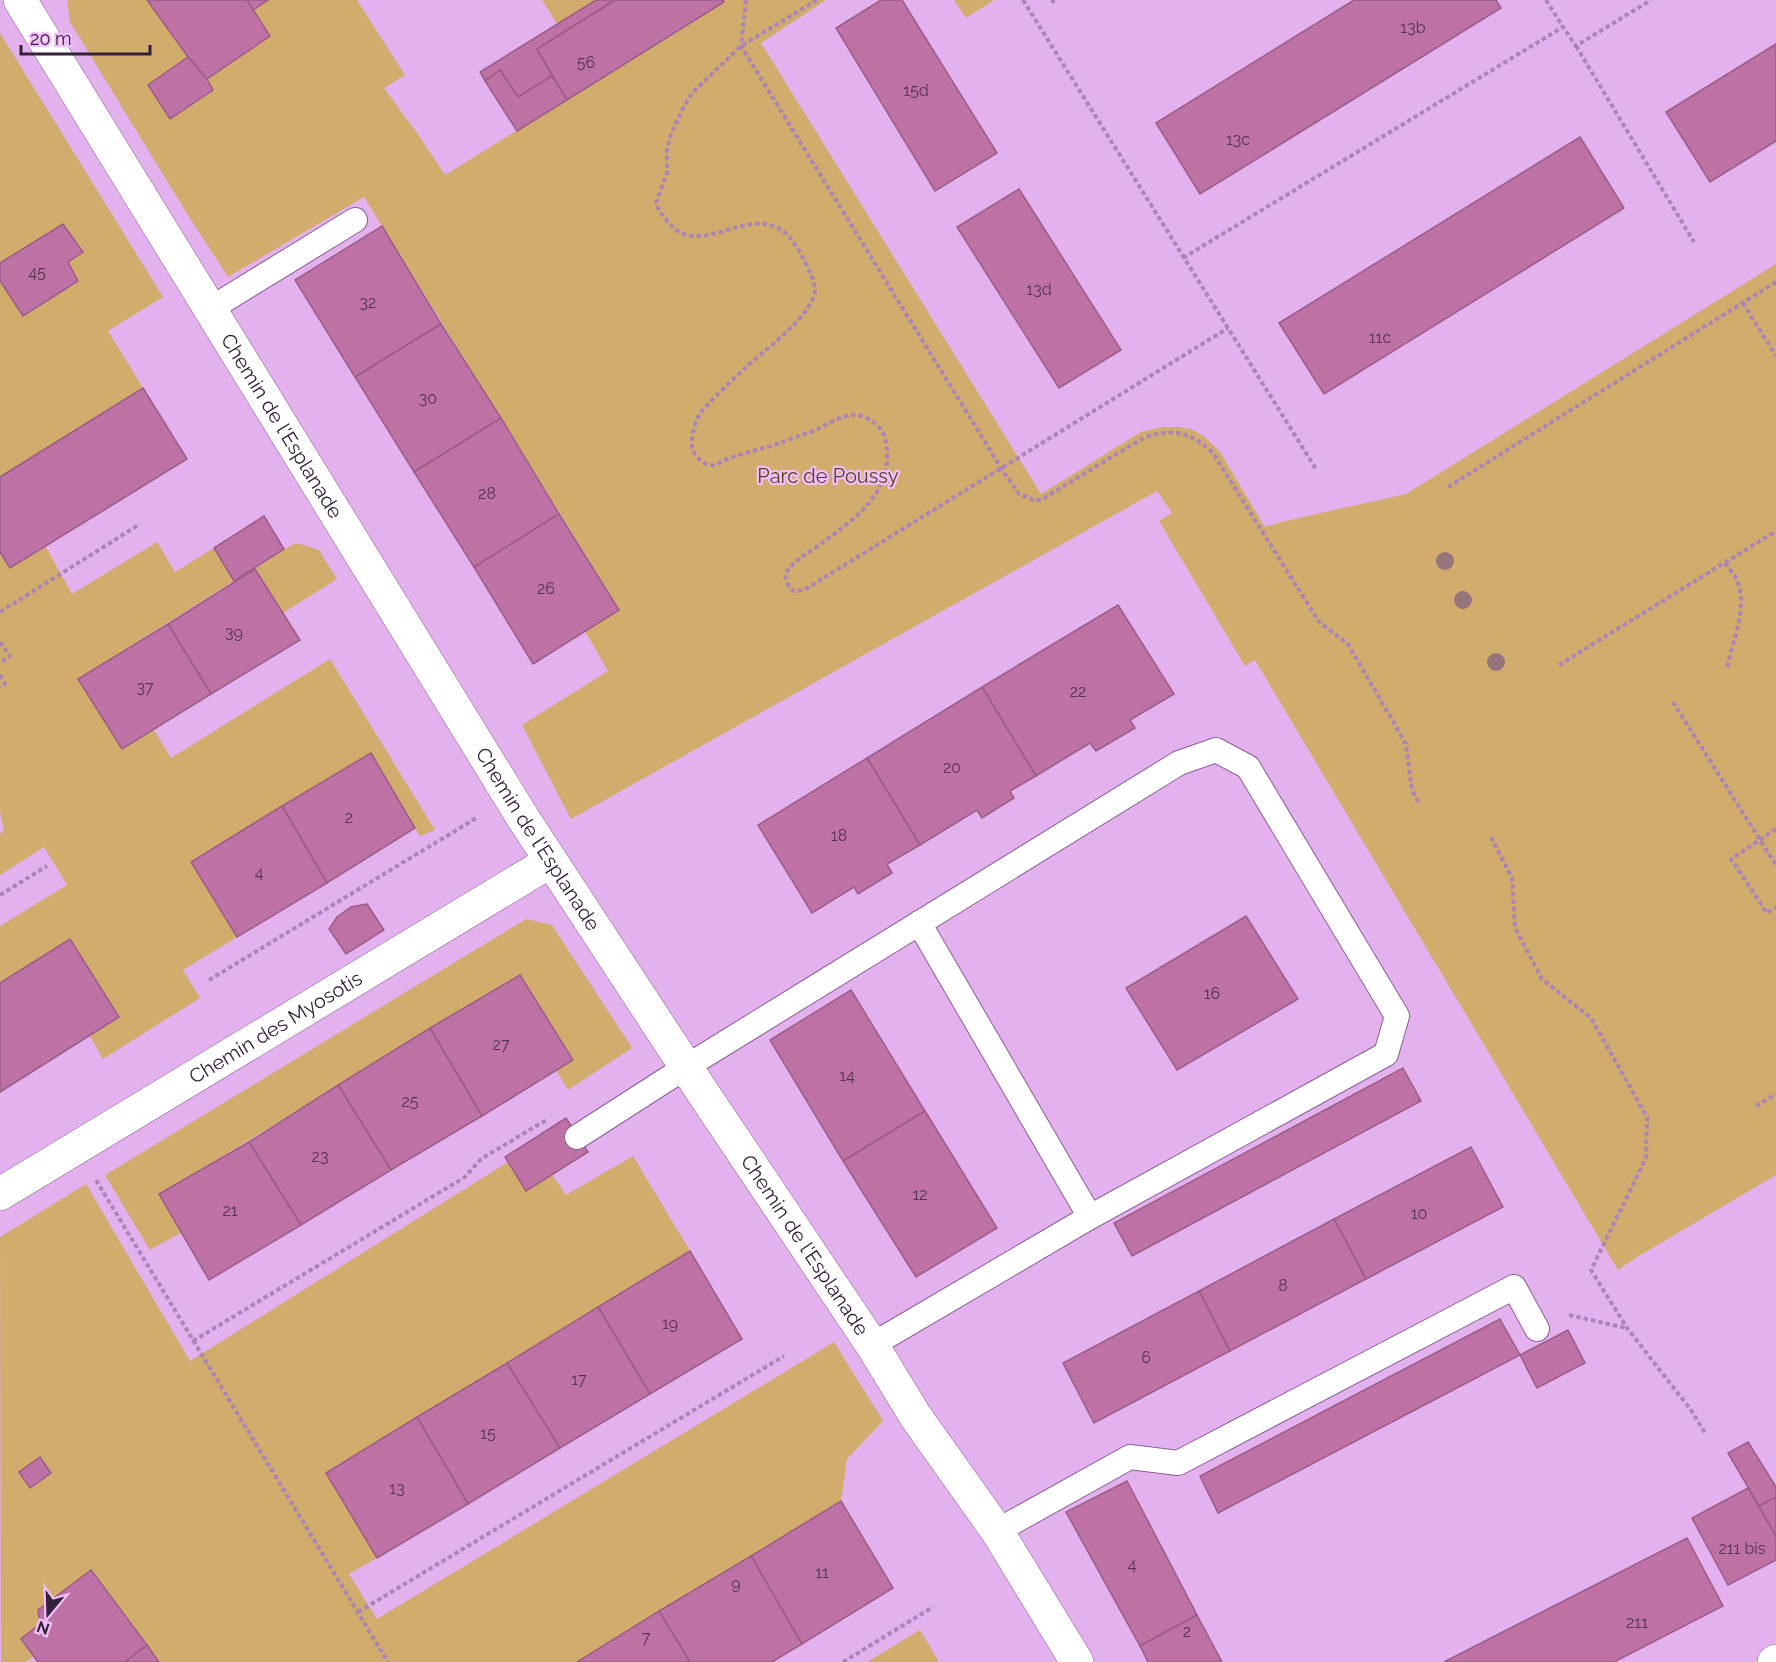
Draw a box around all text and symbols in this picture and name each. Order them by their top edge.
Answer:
scale bar [21,18,150,56]
house number: 13b [1400,18,1426,37]
text: 20 m [30,28,72,49]
house number: 56 [577,53,595,72]
house number: 15d [903,81,929,100]
house number: 13c [1226,130,1250,149]
house number: 45 [28,263,46,282]
house number: 13d [1026,280,1052,299]
house number: 32 [360,293,376,312]
house number: 11c [1369,328,1391,347]
street label: Chemin de l'Esplanade [216,329,348,523]
house number: 30 [419,389,437,408]
park label: Parc de Poussy [757,464,899,488]
house number: 28 [478,484,496,503]
house number: 26 [537,579,555,598]
house number: 39 [225,623,243,642]
house number: 37 [136,678,154,697]
house number: 22 [1070,682,1086,701]
street label: Chemin de l'Esplanade [471,743,605,935]
house number: 20 [943,758,961,777]
house number: 2 [345,808,353,827]
house number: 18 [831,826,847,845]
house number: 4 [255,863,264,882]
street label: Chemin des Myosotis [185,966,366,1089]
house number: 16 [1204,984,1220,1003]
house number: 27 [493,1035,510,1054]
house number: 14 [839,1066,855,1085]
house number: 25 [401,1092,419,1111]
house number: 23 [312,1147,328,1166]
street label: Chemin de l'Esplanade [736,1150,874,1340]
house number: 12 [912,1185,928,1204]
house number: 21 [222,1201,238,1220]
house number: 10 [1411,1204,1427,1223]
house number: 8 [1278,1276,1288,1295]
house number: 19 [662,1314,678,1333]
house number: 6 [1141,1348,1151,1367]
house number: 17 [571,1370,587,1389]
house number: 15 [480,1424,496,1443]
house number: 13 [389,1479,405,1498]
house number: 211 bis [1718,1539,1766,1558]
house number: 4 [1128,1555,1137,1574]
house number: 11 [815,1563,829,1582]
house number: 9 [731,1574,741,1593]
north arrow [18,1584,78,1644]
house number: 211 [1626,1613,1648,1632]
text: N [34,1617,52,1639]
house number: 2 [1183,1622,1191,1641]
house number: 7 [642,1628,651,1647]

